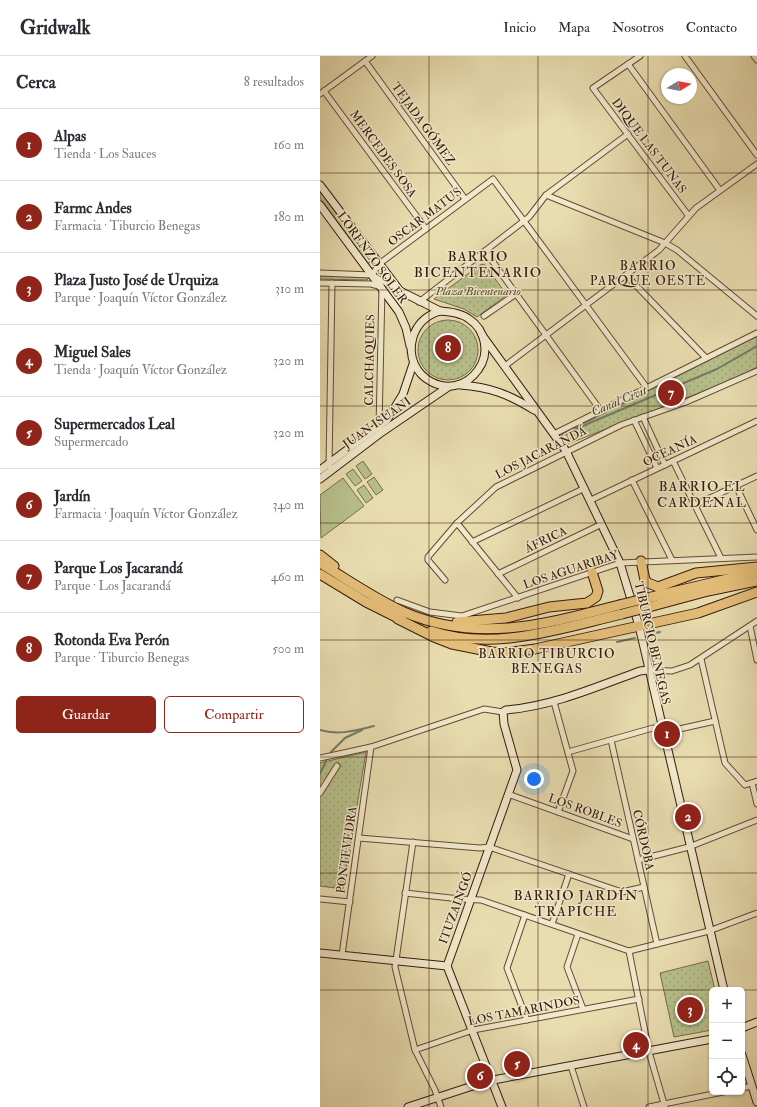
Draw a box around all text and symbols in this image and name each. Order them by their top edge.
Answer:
text: Gridwalk [20,16,91,40]
text: Inicio [503,19,536,36]
text: Mapa [558,19,590,36]
text: Nosotros [612,19,664,36]
text: Contacto [686,19,737,36]
north arrow [661,68,697,104]
text: Cerca [16,72,56,93]
text: 8 resultados [244,74,304,90]
street label: TEJADA GÓMEZ [388,80,458,168]
street label: DIQUE LAS TUNAS [608,95,690,197]
street label: MERCEDES SOSA [346,107,420,201]
text: Alpas [54,127,86,146]
text: 1 [27,137,31,153]
text: 160 m [273,137,304,153]
text: Tienda · Los Sauces [54,146,156,162]
street label: OSCAR MATUS [385,184,465,250]
text: Farmc Andes [54,199,132,218]
text: 2 [26,209,32,225]
text: 180 m [274,209,304,225]
street label: LORENZO SOLER [334,209,411,307]
text: Farmacia · Tiburcio Benegas [54,218,200,234]
district label: BARRIO BICENTENARIO [414,248,542,281]
district label: BARRIO PARQUE OESTE [590,258,706,289]
text: Plaza Justo José de Urquiza [54,271,218,290]
text: 3 [27,281,32,297]
text: 310 m [275,281,304,297]
park label: Plaza Bicentenario [434,284,521,299]
text: Parque · Joaquín Víctor González [54,290,227,306]
street label: CALCHAQUIES [362,314,378,406]
pin: 8 [435,333,461,363]
text: Miguel Sales [54,343,131,362]
text: 4 [25,353,33,369]
text: 320 m [273,353,304,369]
text: Tienda · Joaquín Víctor González [54,362,227,378]
pin: 7 [658,378,684,408]
water label: Canal Civit [589,382,650,420]
street label: JUAN ISUANI [339,394,414,453]
text: Supermercados Leal [54,415,175,434]
street label: LOS JACARANDÁ [493,423,590,483]
text: 5 [26,425,32,441]
text: 320 m [273,425,304,441]
street label: OCEANÍA [641,432,700,470]
text: Supermercado [54,434,128,450]
district label: BARRIO EL CARDENAL [657,478,747,511]
text: Jardín [54,487,91,506]
text: 6 [26,497,32,513]
text: 340 m [273,497,304,513]
text: Farmacia · Joaquín Víctor González [54,506,238,522]
street label: ÁFRICA [522,523,570,557]
street label: LOS AGUARIBAY [521,547,621,592]
text: Parque Los Jacarandá [54,559,183,578]
text: 7 [26,569,32,585]
text: 460 m [271,569,304,585]
text: Parque · Los Jacarandá [54,578,171,594]
street label: TIBURCIO BENEGAS [631,580,673,706]
text: Rotonda Eva Perón [54,631,170,650]
text: 8 [26,641,32,657]
text: 500 m [272,641,304,657]
district label: BARRIO TIBURCIO BENEGAS [478,646,616,677]
text: Parque · Tiburcio Benegas [54,650,189,666]
button: Guardar [16,696,156,733]
button: Compartir [164,696,304,733]
pin: 1 [654,719,680,749]
your location [524,769,544,789]
street label: LOS ROBLES [546,791,624,831]
pin: 2 [675,802,701,832]
street label: PONTEVEDRA [333,805,361,895]
street label: CÓRDOBA [629,808,657,872]
street label: ITUZAINGÓ [436,870,476,946]
district label: BARRIO JARDÍN TRAPICHE [513,887,639,920]
map controls [709,987,745,1095]
button: + [709,987,745,1023]
street label: LOS TAMARINDOS [467,993,581,1029]
pin: 3 [677,995,703,1025]
button: − [709,1023,745,1059]
pin: 4 [623,1030,649,1060]
pin: 5 [504,1049,530,1079]
button: locate [709,1059,745,1095]
pin: 6 [467,1061,493,1091]

